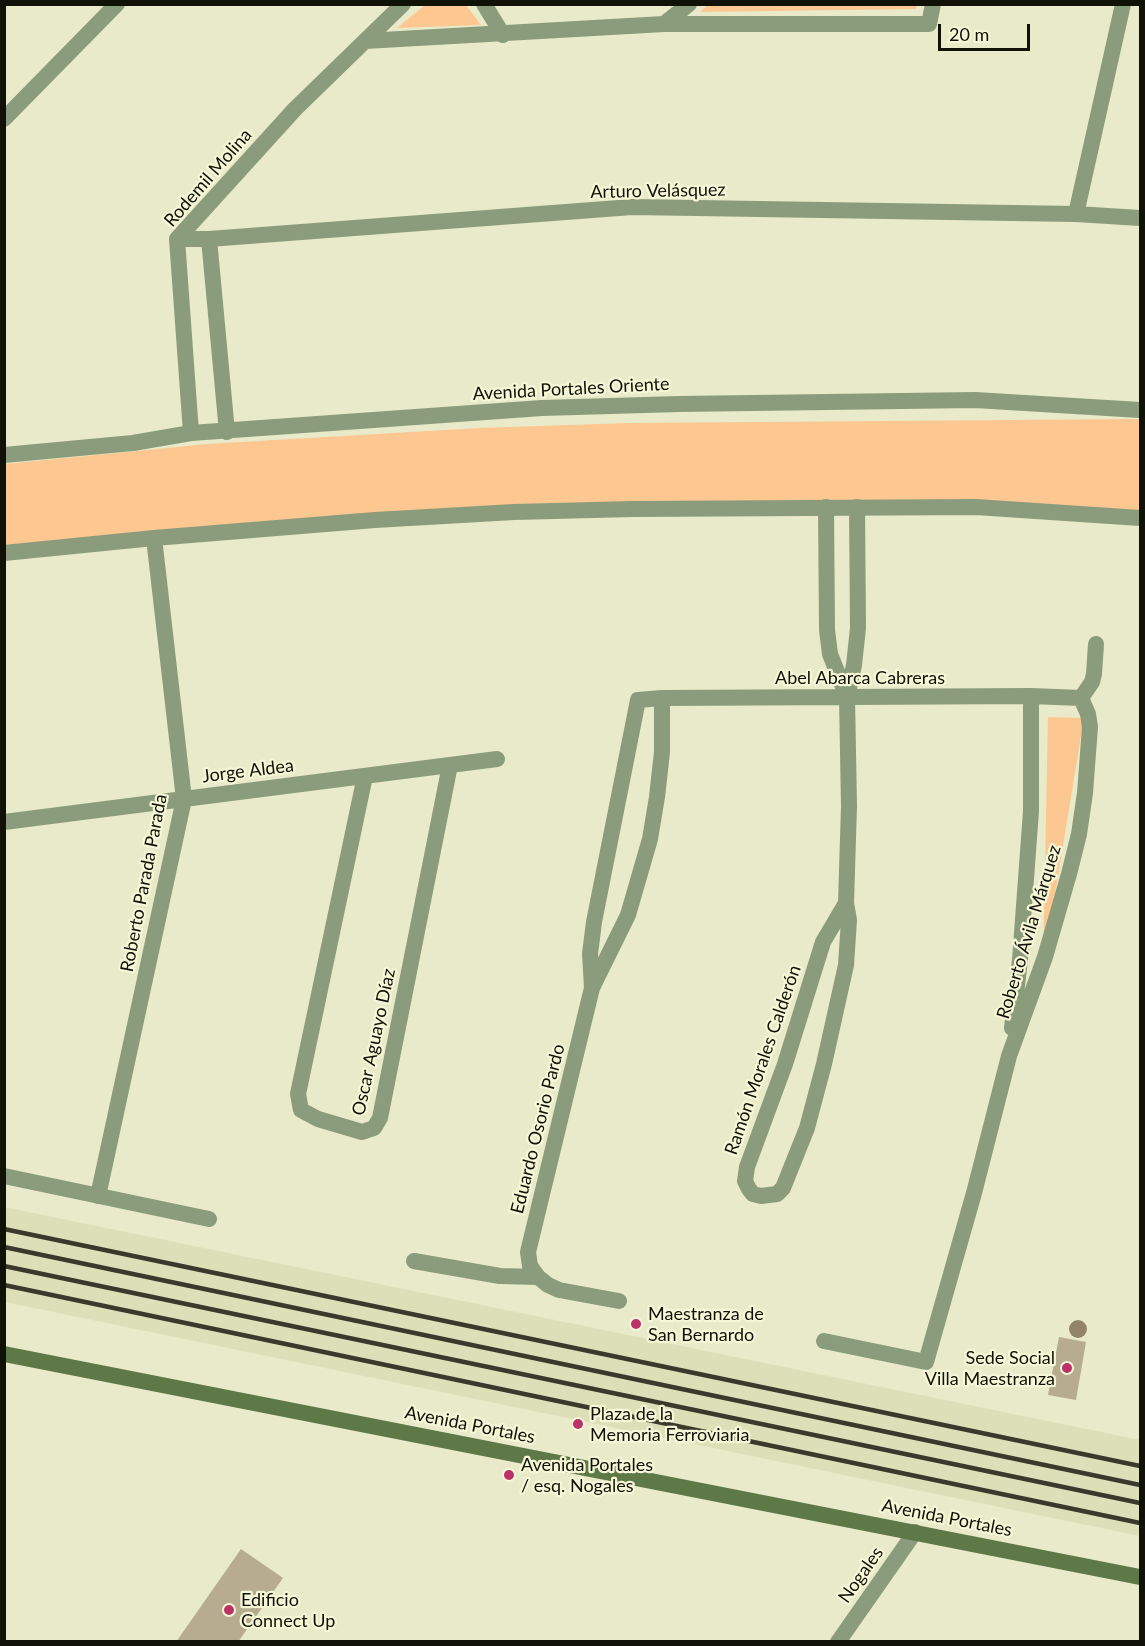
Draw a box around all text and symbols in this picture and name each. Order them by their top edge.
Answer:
scale bar [941,12,1032,50]
text: 20 m [949,23,989,45]
street label: Rodemil Molina [160,125,256,231]
street label: Arturo Velásquez [590,179,726,203]
street label: Avenida Portales Oriente [472,373,670,405]
street label: Abel Abarca Cabreras [775,667,945,689]
street label: Jorge Aldea [201,755,295,787]
street label: Roberto Parada Parada [116,792,172,974]
street label: Roberto Ávila Márquez [992,843,1066,1021]
street label: Ramón Morales Calderón [720,962,806,1158]
street label: Oscar Aguayo Díaz [348,966,400,1118]
street label: Eduardo Osorio Pardo [506,1042,570,1216]
place label: Maestranza de San Bernardo [648,1303,764,1346]
marker: Maestranza de San Bernardo [629,1317,643,1331]
place label: Sede Social Villa Maestranza [925,1347,1055,1390]
marker: Sede Social Villa Maestranza [1060,1361,1074,1375]
street label: Avenida Portales [403,1402,537,1448]
place label: Plaza de la Memoria Ferroviaria [590,1403,749,1446]
marker: Plaza de la Memoria Ferroviaria [571,1417,585,1431]
place label: Avenida Portales / esq. Nogales [521,1454,653,1496]
marker: Avenida Portales / esq. Nogales [502,1468,516,1482]
street label: Avenida Portales [880,1495,1014,1541]
street label: Nogales [834,1543,888,1607]
place label: Edificio Connect Up [241,1589,335,1632]
marker: Edificio Connect Up [222,1603,236,1617]

